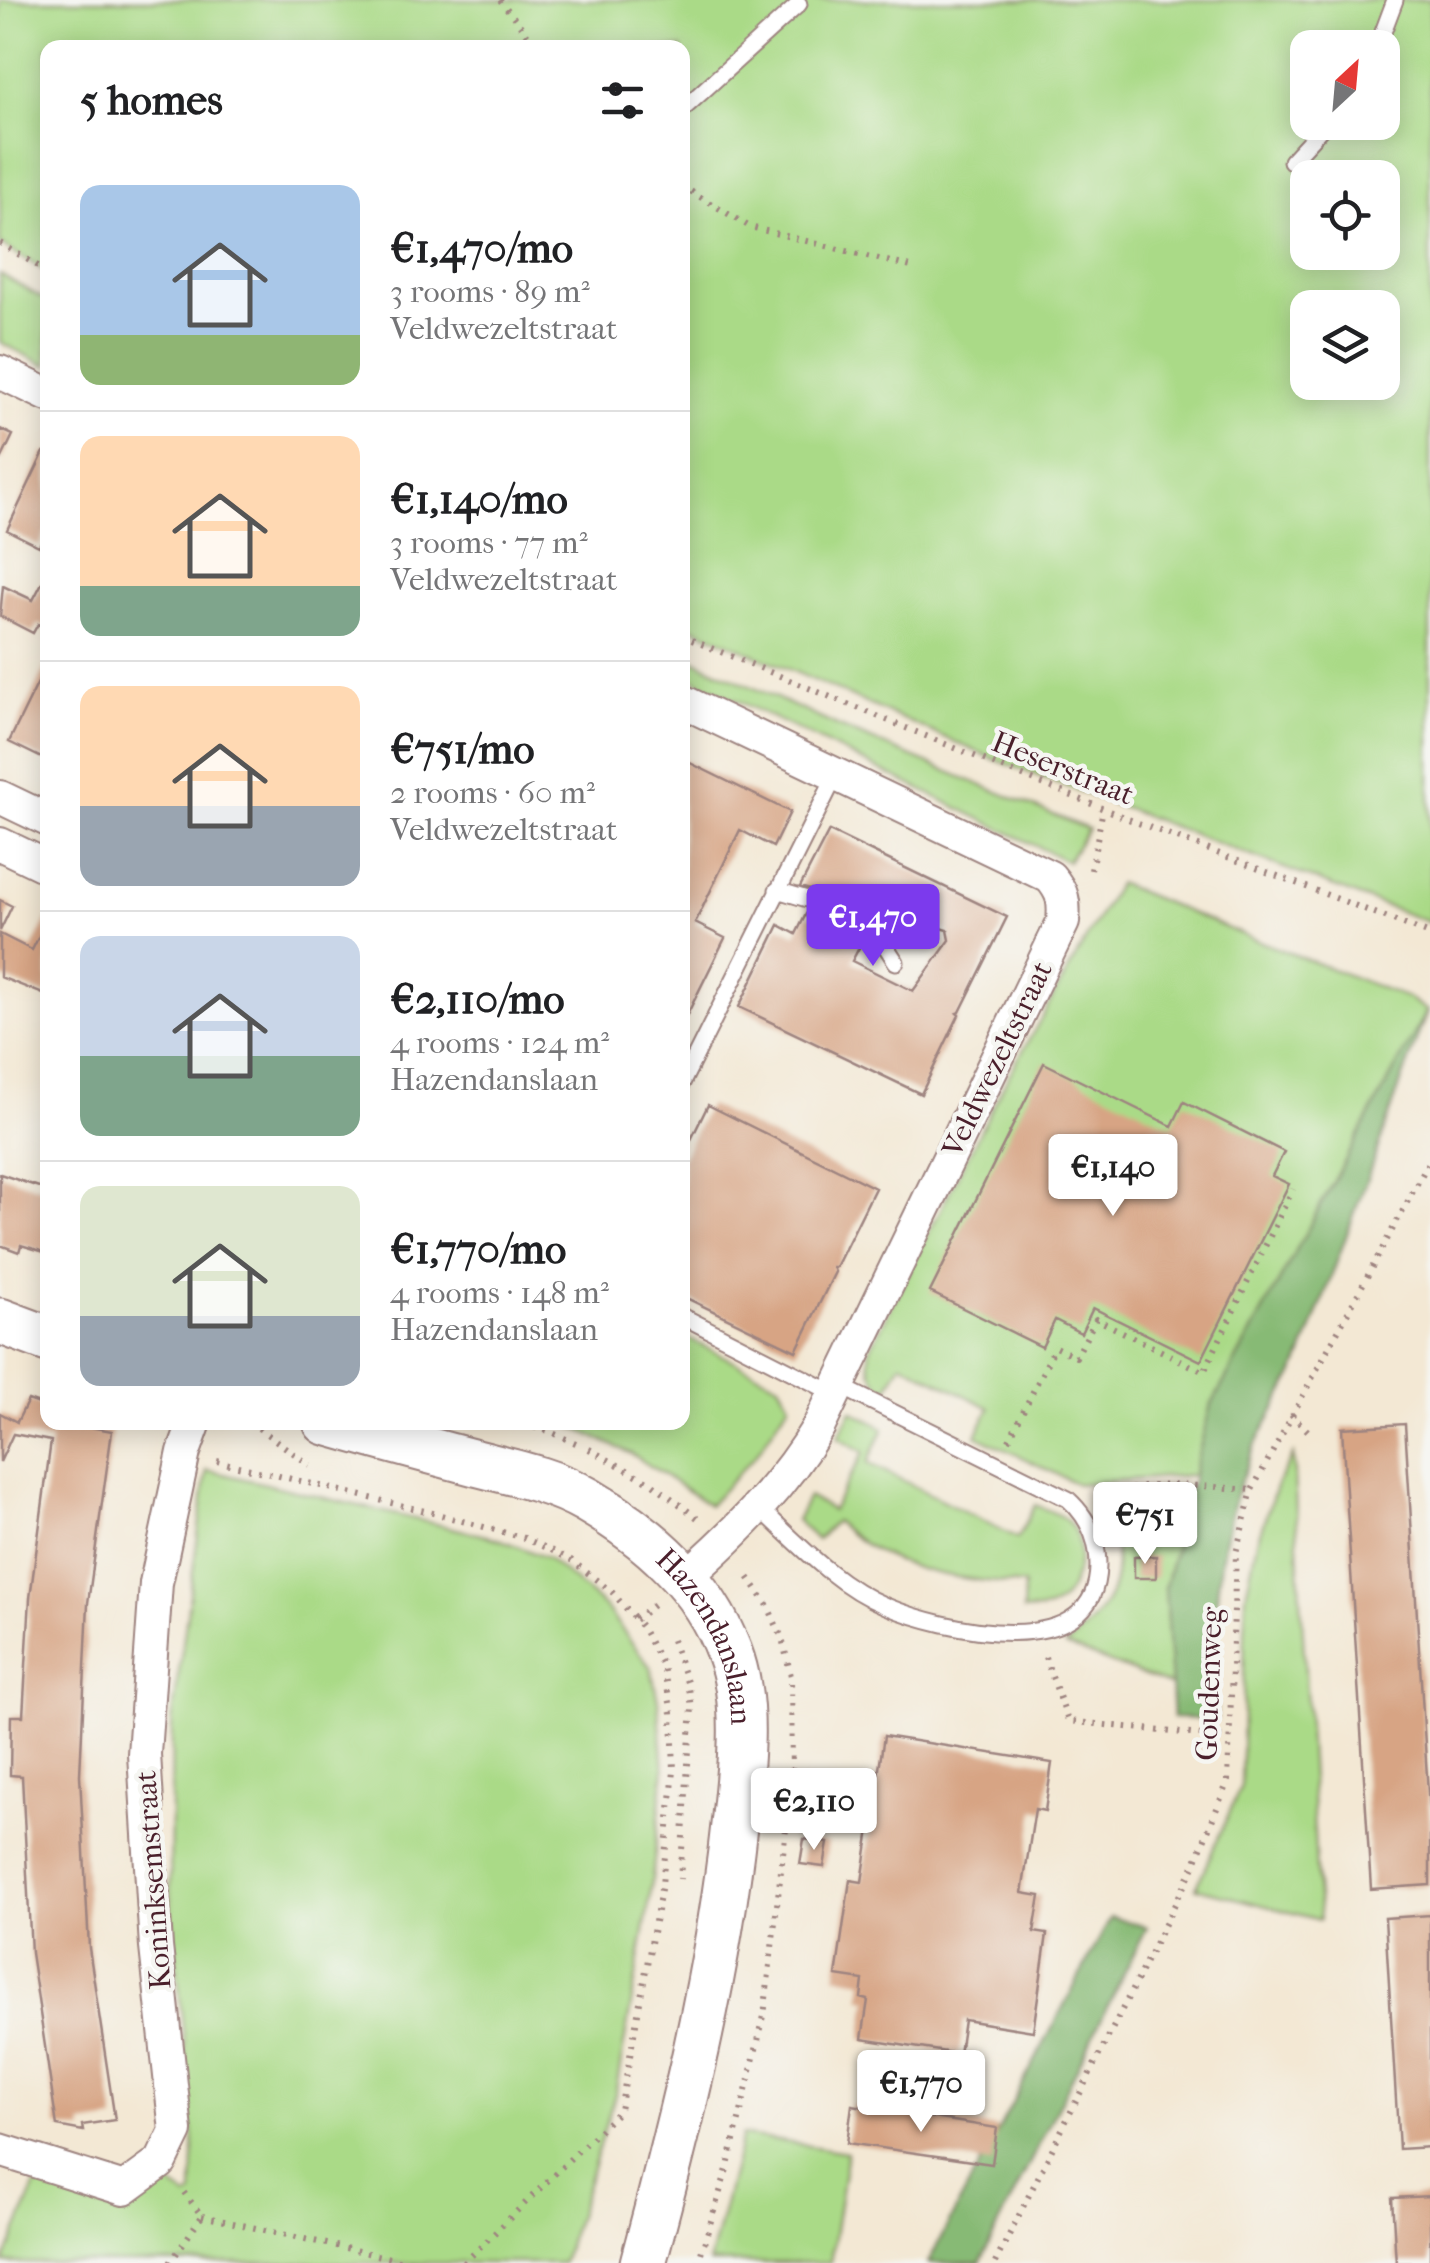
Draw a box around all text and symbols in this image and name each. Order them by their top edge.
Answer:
north arrow [1290,30,1400,140]
map controls [1290,30,1400,400]
icon: filters [595,73,650,128]
text: 5 homes [80,76,223,125]
button: locate [1290,160,1400,270]
text: €1,470/mo [390,224,573,273]
icon: home [160,225,280,345]
text: 3 rooms · 89 m² [390,273,590,310]
button: layers [1290,290,1400,400]
text: Veldwezeltstraat [390,310,617,347]
text: €1,140/mo [390,475,568,524]
icon: home [160,476,280,596]
text: 3 rooms · 77 m² [390,524,588,561]
text: Veldwezeltstraat [390,561,617,598]
street label: Heserstraat [987,724,1139,813]
text: €751/mo [390,725,535,774]
icon: home [160,726,280,846]
text: 2 rooms · 60 m² [390,774,595,811]
text: Veldwezeltstraat [390,811,617,848]
pin: €1,470 [792,884,954,969]
text: €1,470 [829,898,917,935]
street label: Veldwezeltstraat [935,956,1060,1164]
text: €2,110/mo [390,975,564,1024]
icon: home [160,976,280,1096]
text: 4 rooms · 124 m² [390,1024,609,1061]
text: Hazendanslaan [390,1061,598,1098]
pin: €1,140 [1032,1134,1194,1219]
text: €1,140 [1070,1148,1156,1185]
text: €1,770/mo [390,1225,566,1274]
icon: home [160,1226,280,1346]
text: 4 rooms · 148 m² [390,1274,609,1311]
text: Hazendanslaan [390,1311,598,1348]
pin: €751 [1086,1482,1204,1567]
text: €751 [1115,1496,1175,1533]
street label: Hazendanslaan [649,1541,758,1726]
street label: Goudenweg [1189,1606,1230,1761]
pin: €2,110 [733,1768,895,1853]
street label: Koninksemstraat [128,1769,179,1991]
text: €2,110 [773,1782,855,1819]
pin: €1,770 [840,2050,1002,2135]
text: €1,770 [879,2064,963,2101]

